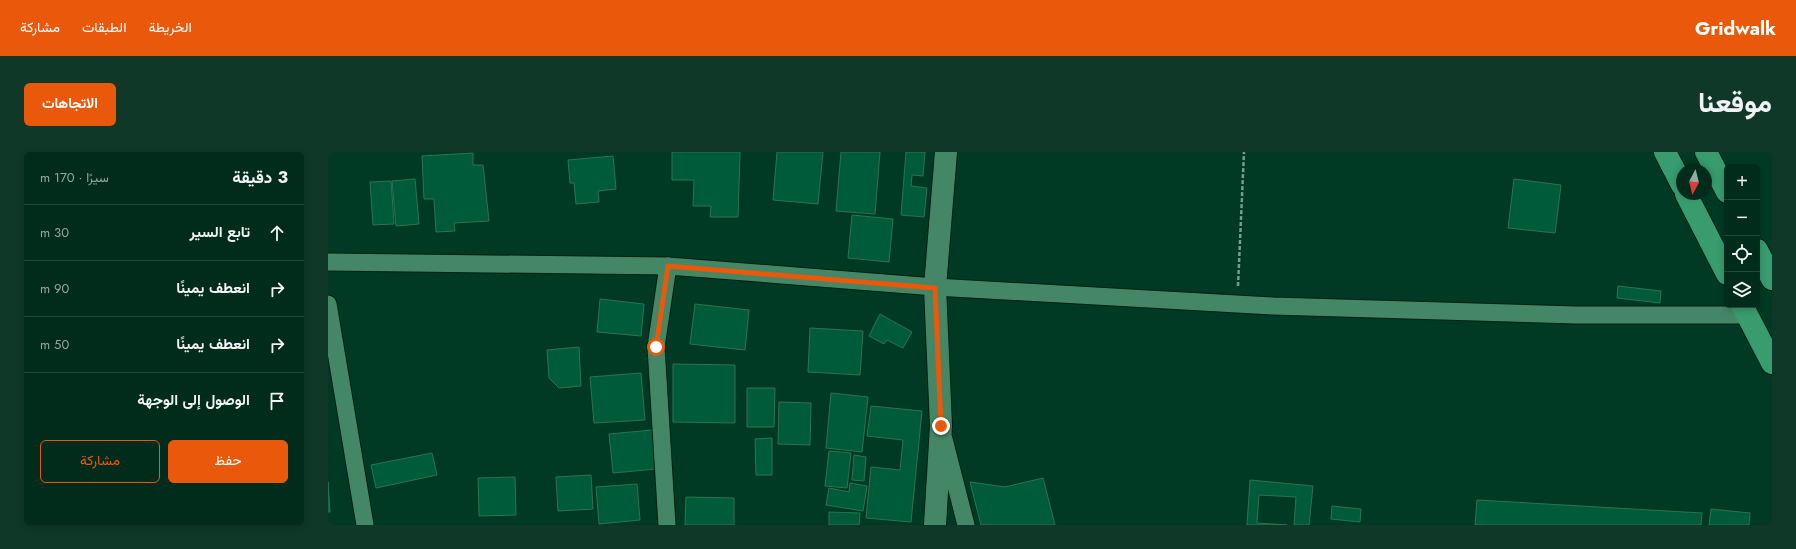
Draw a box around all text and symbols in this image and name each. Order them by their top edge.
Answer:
text: Gridwalk [1695,15,1776,42]
text: مشاركة [20,17,60,37]
text: الطبقات [82,17,126,37]
text: الخريطة [148,17,192,37]
text: موقعنا [1698,82,1772,123]
button: الاتجاهات [24,83,116,126]
north arrow [1676,164,1712,200]
map controls [1724,164,1760,308]
button: + [1724,164,1760,200]
text: 3 دقيقة [232,165,288,189]
text: سيرًا · 170 m [40,168,109,187]
button: − [1724,200,1760,236]
text: تابع السير [190,221,250,243]
icon: ahead [266,222,288,244]
text: 30 m [40,223,69,242]
button: locate [1724,236,1760,272]
button: layers [1724,272,1760,308]
text: انعطف يمينًا [176,277,250,299]
icon: right [266,278,288,300]
text: 90 m [40,279,69,298]
text: انعطف يمينًا [176,333,250,355]
icon: right [266,334,288,356]
text: 50 m [40,335,69,354]
route start [647,338,665,356]
text: الوصول إلى الوجهة [137,389,250,411]
icon: arrive [266,390,288,412]
route end [932,417,950,435]
button: مشاركة [40,440,160,483]
button: حفظ [168,440,288,483]

